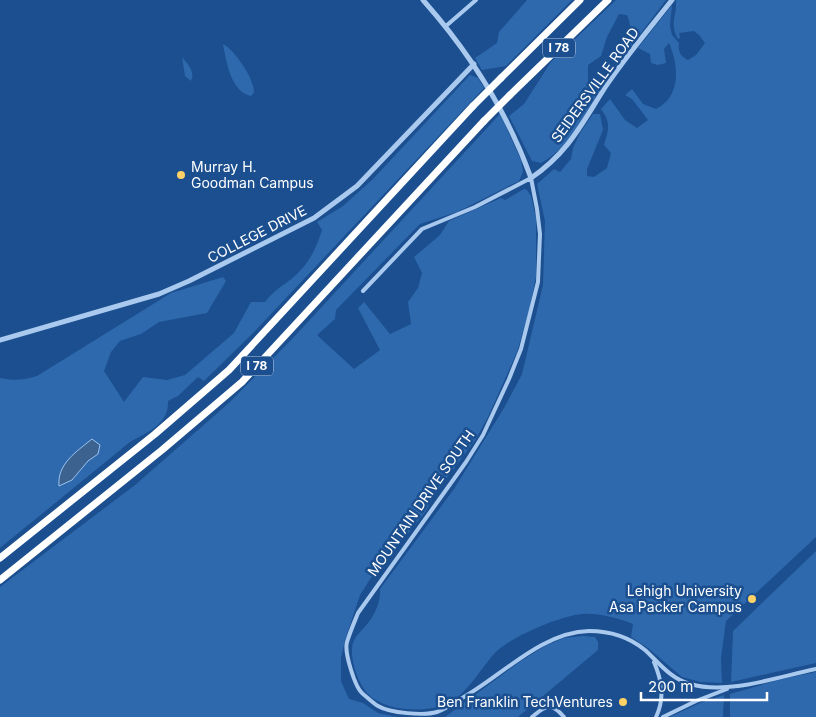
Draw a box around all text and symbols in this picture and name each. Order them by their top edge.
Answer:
street label: SEIDERSVILLE ROAD [547,24,642,146]
road number: I 78 [543,38,575,58]
place label: Murray H. Goodman Campus [191,158,314,191]
marker: Murray H. Goodman Campus [175,169,187,181]
street label: COLLEGE DRIVE [204,201,309,266]
road number: I 78 [241,356,273,376]
street label: MOUNTAIN DRIVE SOUTH [364,426,478,579]
place label: Lehigh University Asa Packer Campus [609,582,742,615]
marker: Lehigh University Asa Packer Campus [746,593,758,605]
scale bar [641,670,767,702]
text: 200 m [648,677,693,696]
place label: Ben Franklin TechVentures [437,693,613,710]
marker: Ben Franklin TechVentures [617,696,629,708]

